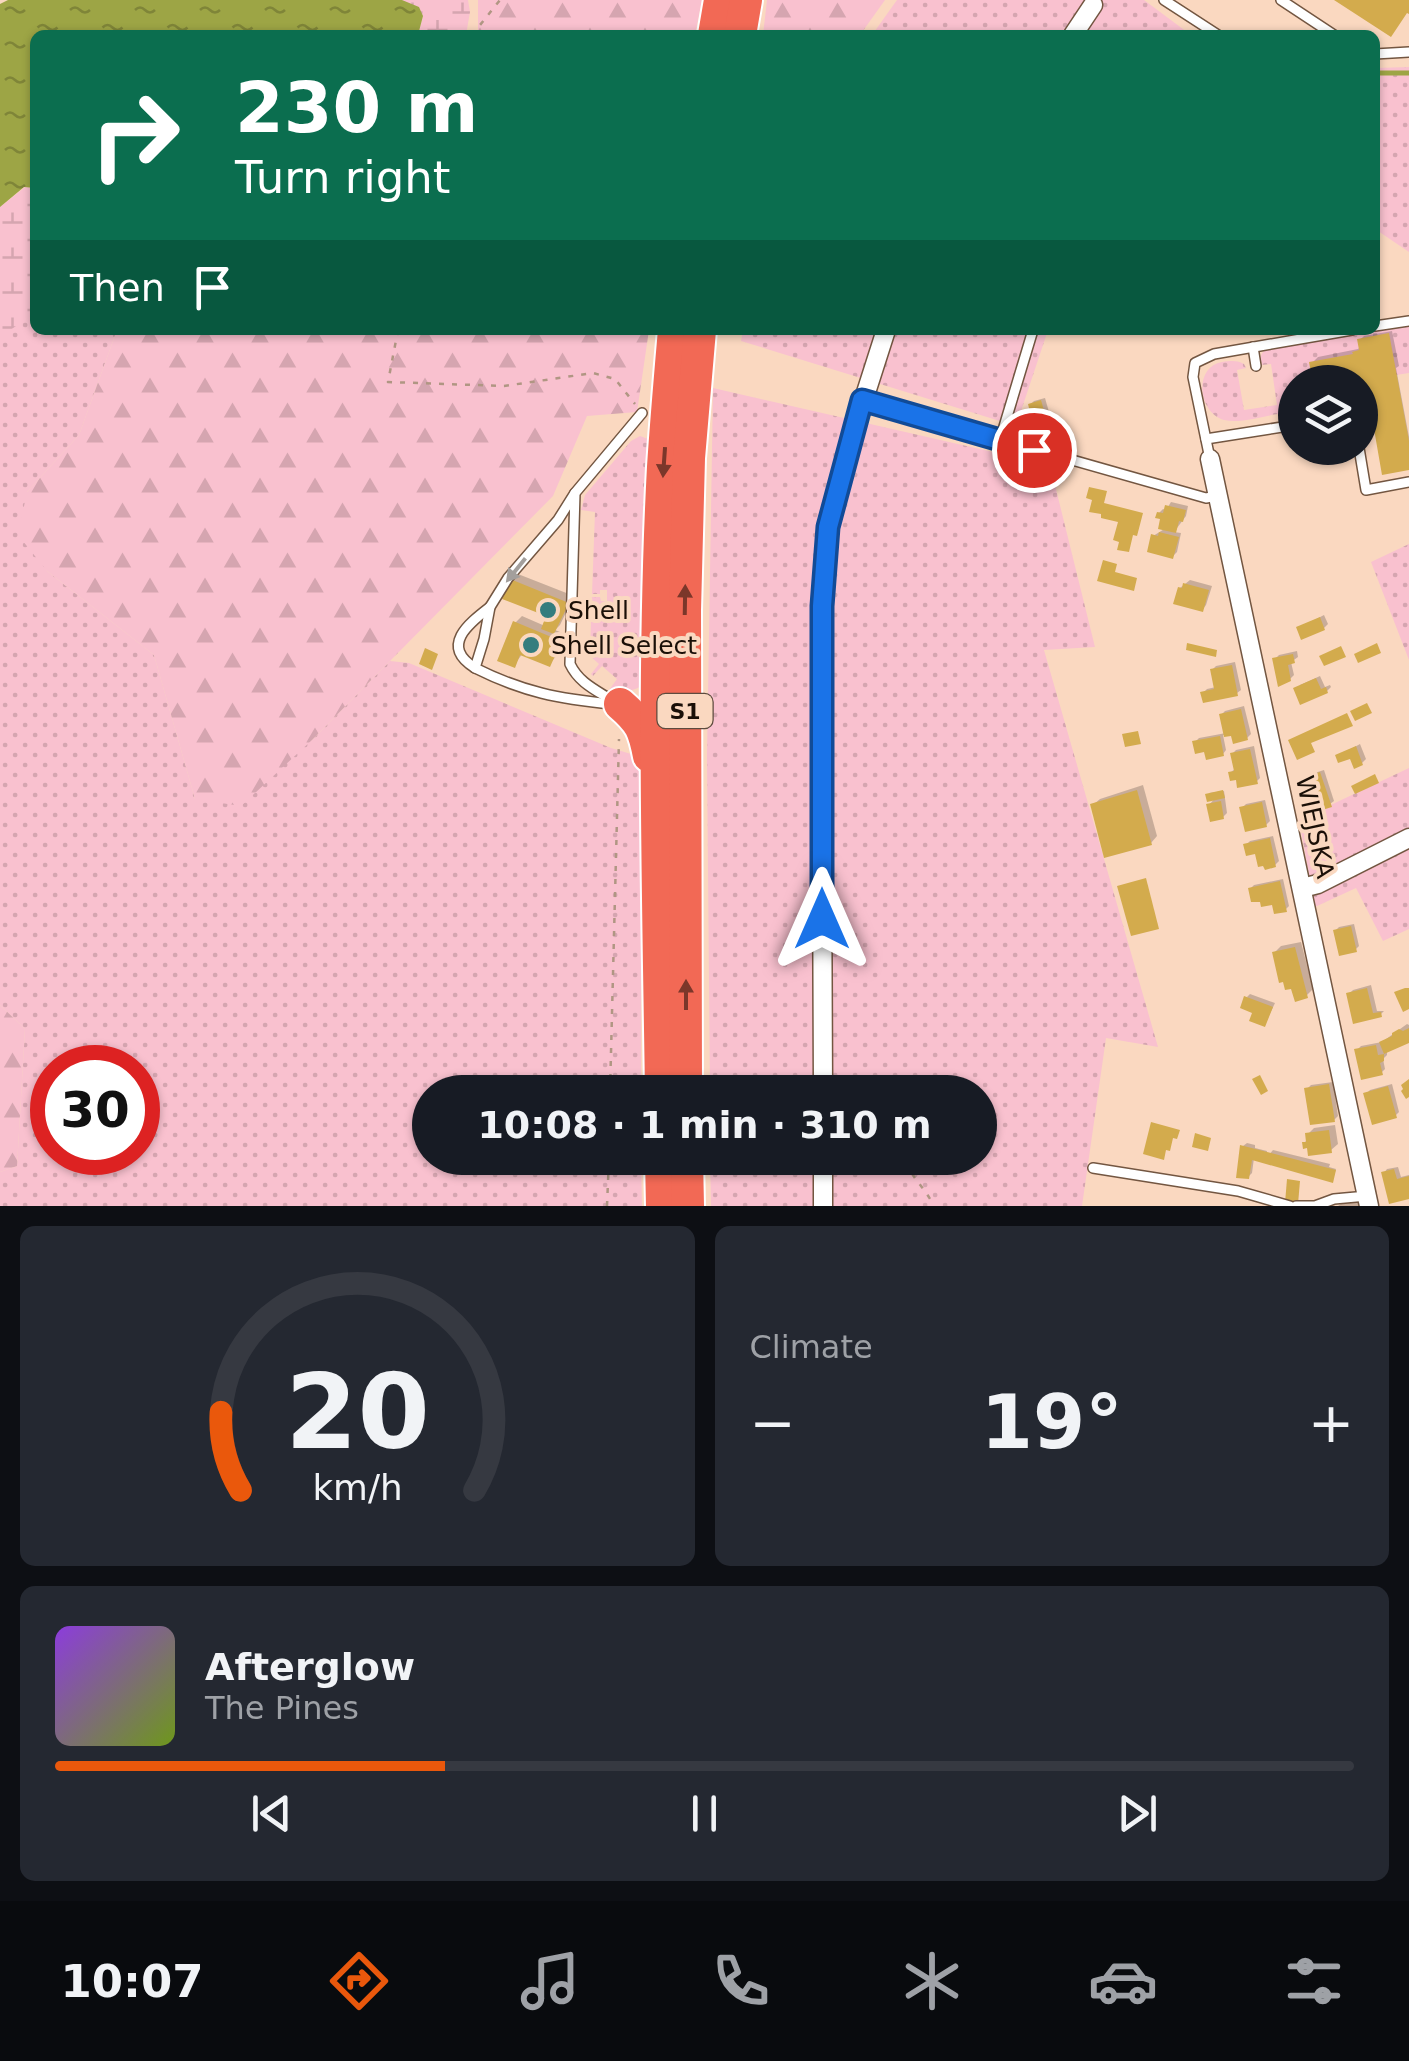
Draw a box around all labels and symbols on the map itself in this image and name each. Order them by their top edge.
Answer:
pin [992,408,1077,493]
one-way arrow [656,447,672,479]
one-way arrow [506,558,527,583]
one-way arrow [677,584,693,616]
place label: Shell [568,596,629,625]
marker: Shell [537,599,559,621]
place label: Shell Select [551,631,697,660]
marker: Shell Select [520,634,542,656]
road number: S1 [658,694,712,728]
street label: WIEJSKA [1290,773,1340,881]
position arrow [770,867,874,971]
one-way arrow [677,979,693,1011]
speed limit sign: 30 [30,1045,160,1175]

